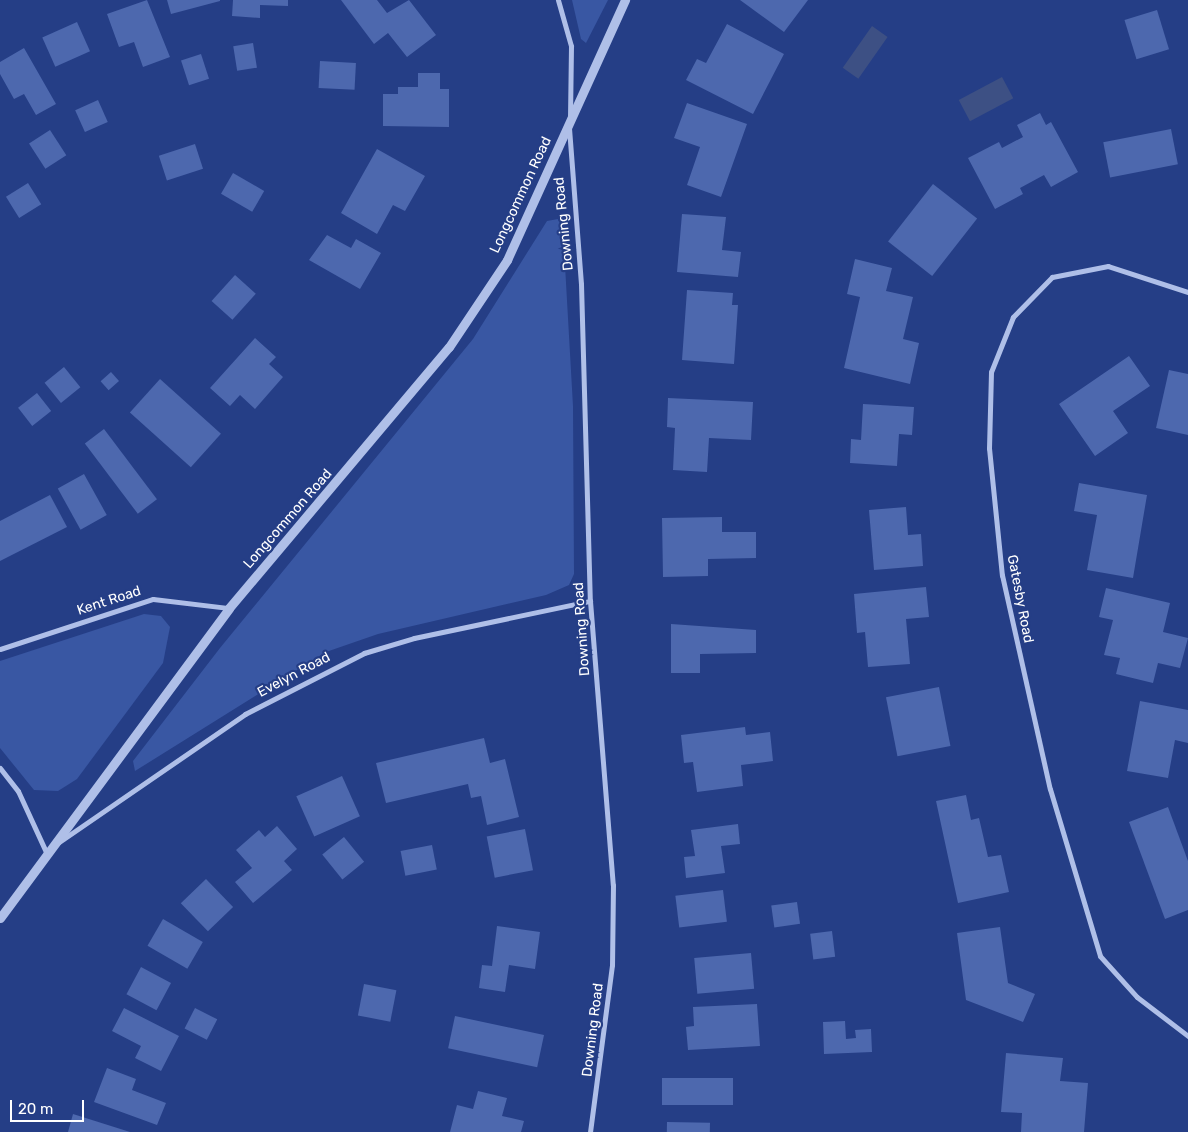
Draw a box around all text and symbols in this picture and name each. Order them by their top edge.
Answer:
street label: Longcommon Road [487,134,555,256]
street label: Downing Road [551,176,577,272]
street label: Longcommon Road [240,466,336,572]
street label: Gatesby Road [1003,553,1037,645]
street label: Downing Road [570,582,594,676]
street label: Kent Road [75,583,143,619]
street label: Evelyn Road [255,649,333,701]
street label: Downing Road [579,982,607,1078]
scale bar [12,1090,86,1122]
text: 20 m [18,1100,53,1118]

